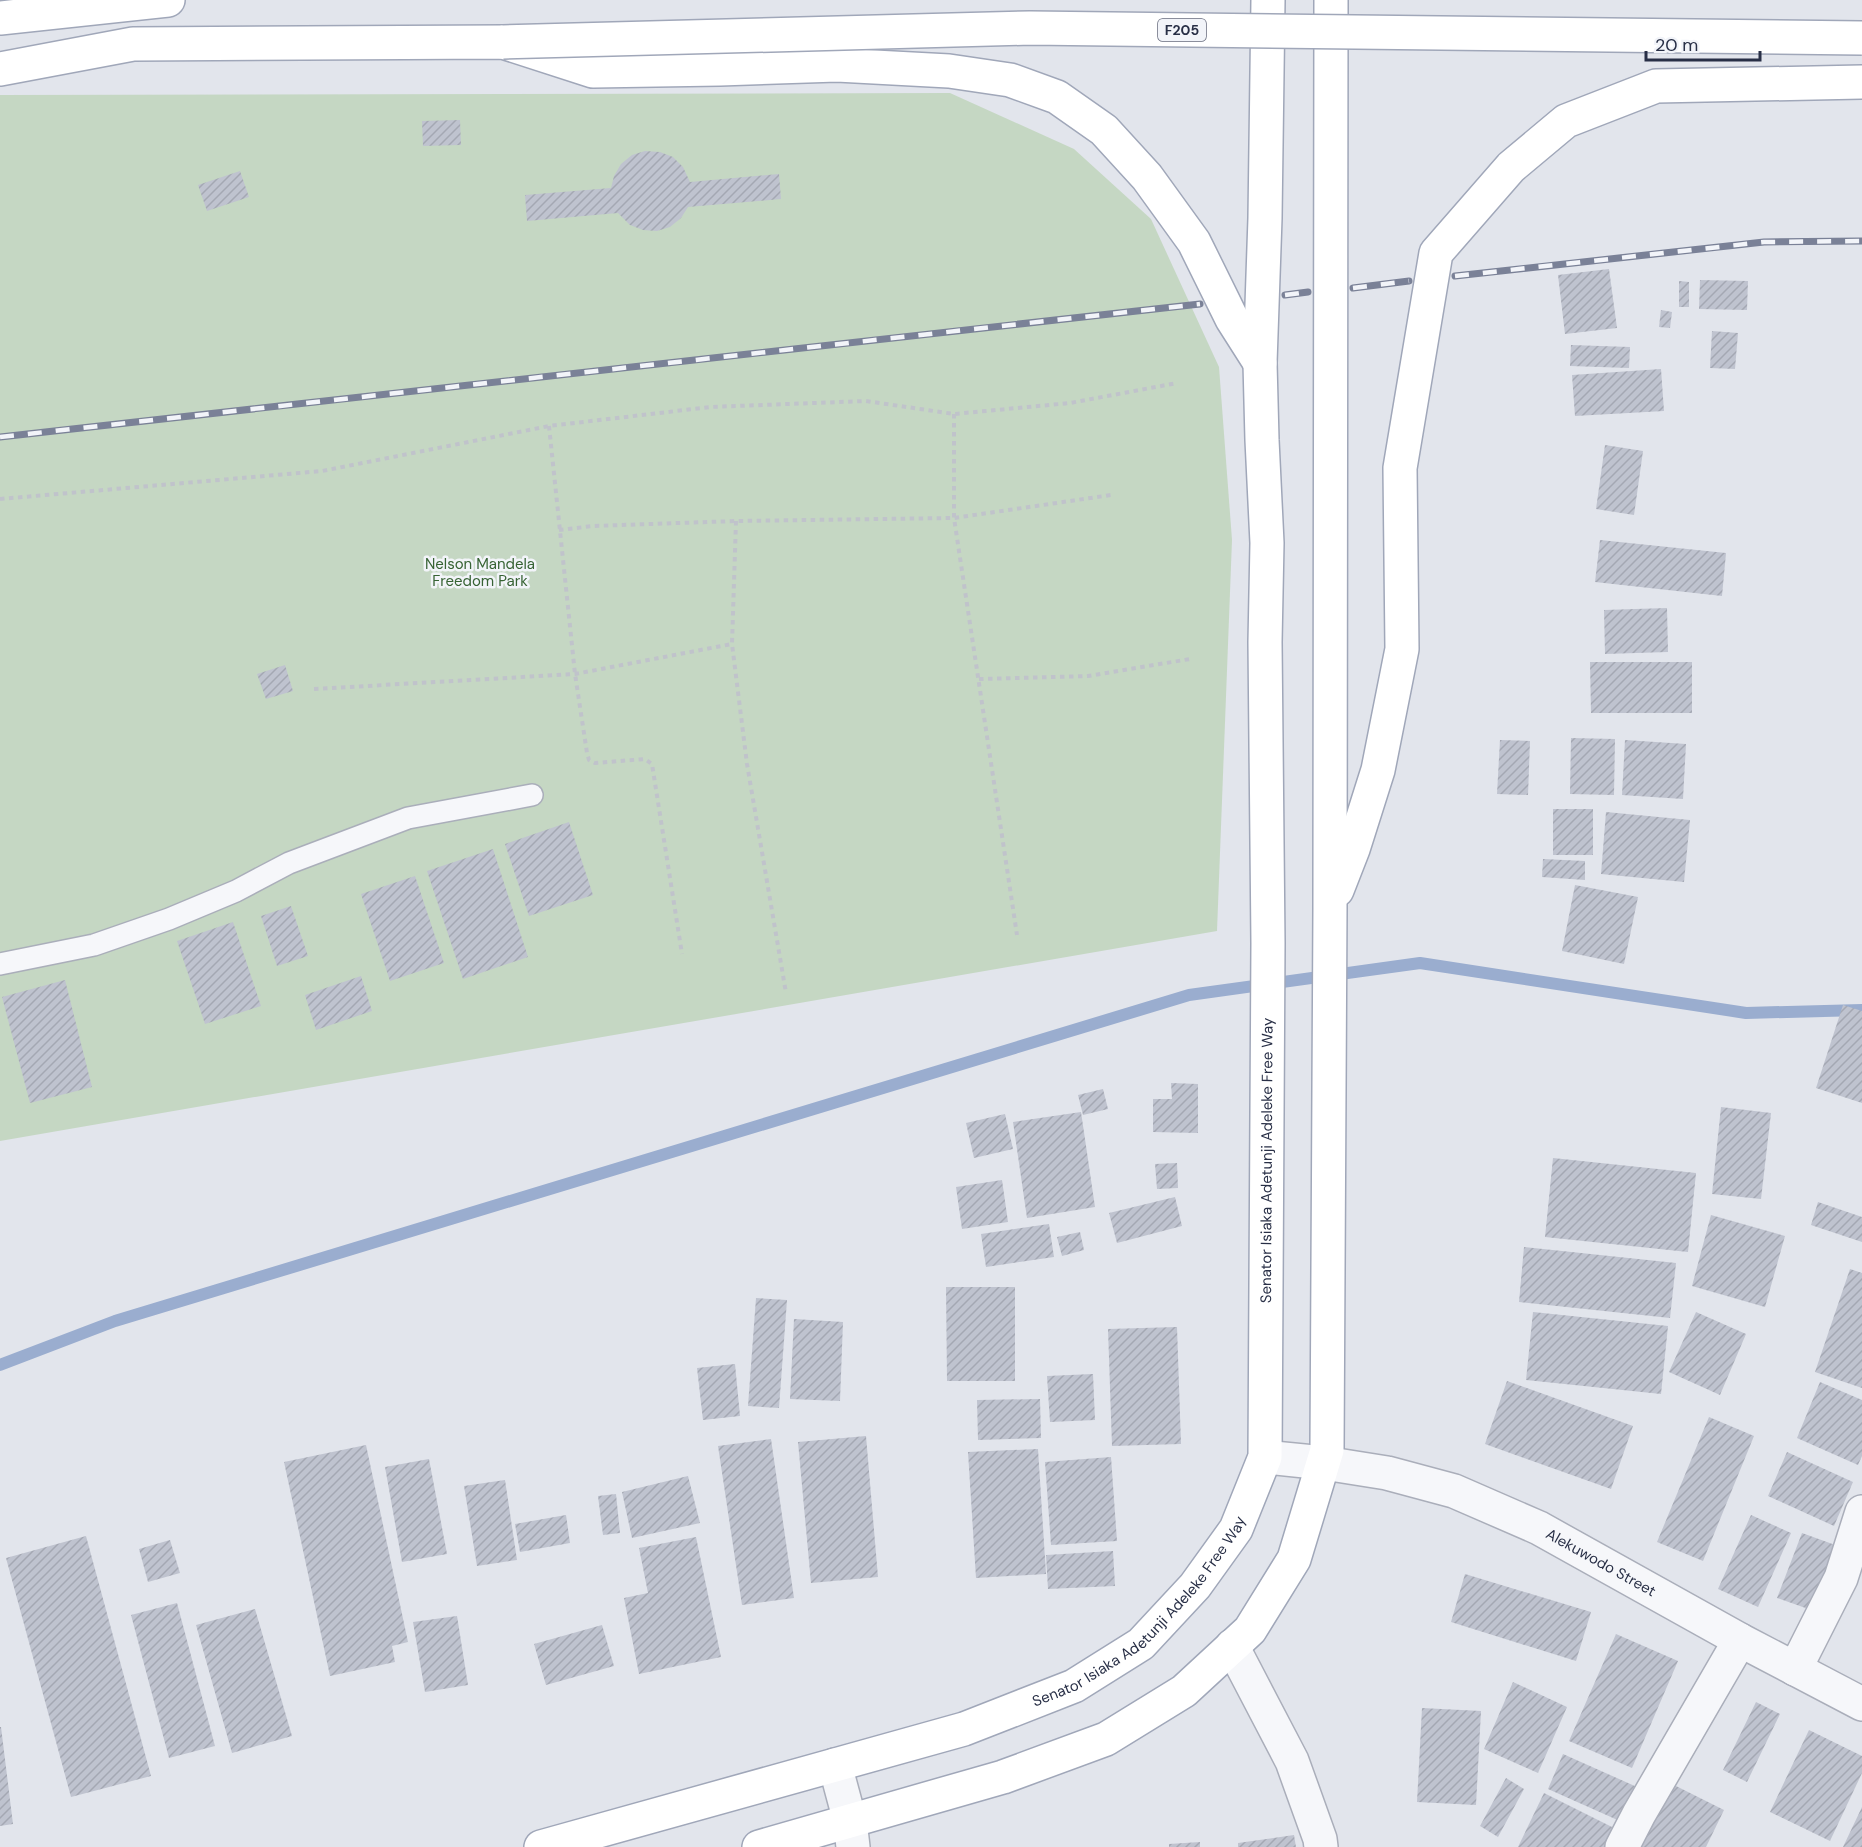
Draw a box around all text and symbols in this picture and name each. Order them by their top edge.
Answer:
road number: F205 [1158,19,1206,41]
scale bar [1646,24,1760,62]
text: 20 m [1655,33,1698,57]
park label: Nelson Mandela Freedom Park [425,554,535,591]
street label: Senator Isiaka Adetunji Adeleke Free Way [1256,1017,1278,1303]
street label: Senator Isiaka Adetunji Adeleke Free Way [1029,1513,1250,1711]
street label: Alekuwodo Street [1542,1524,1660,1601]

